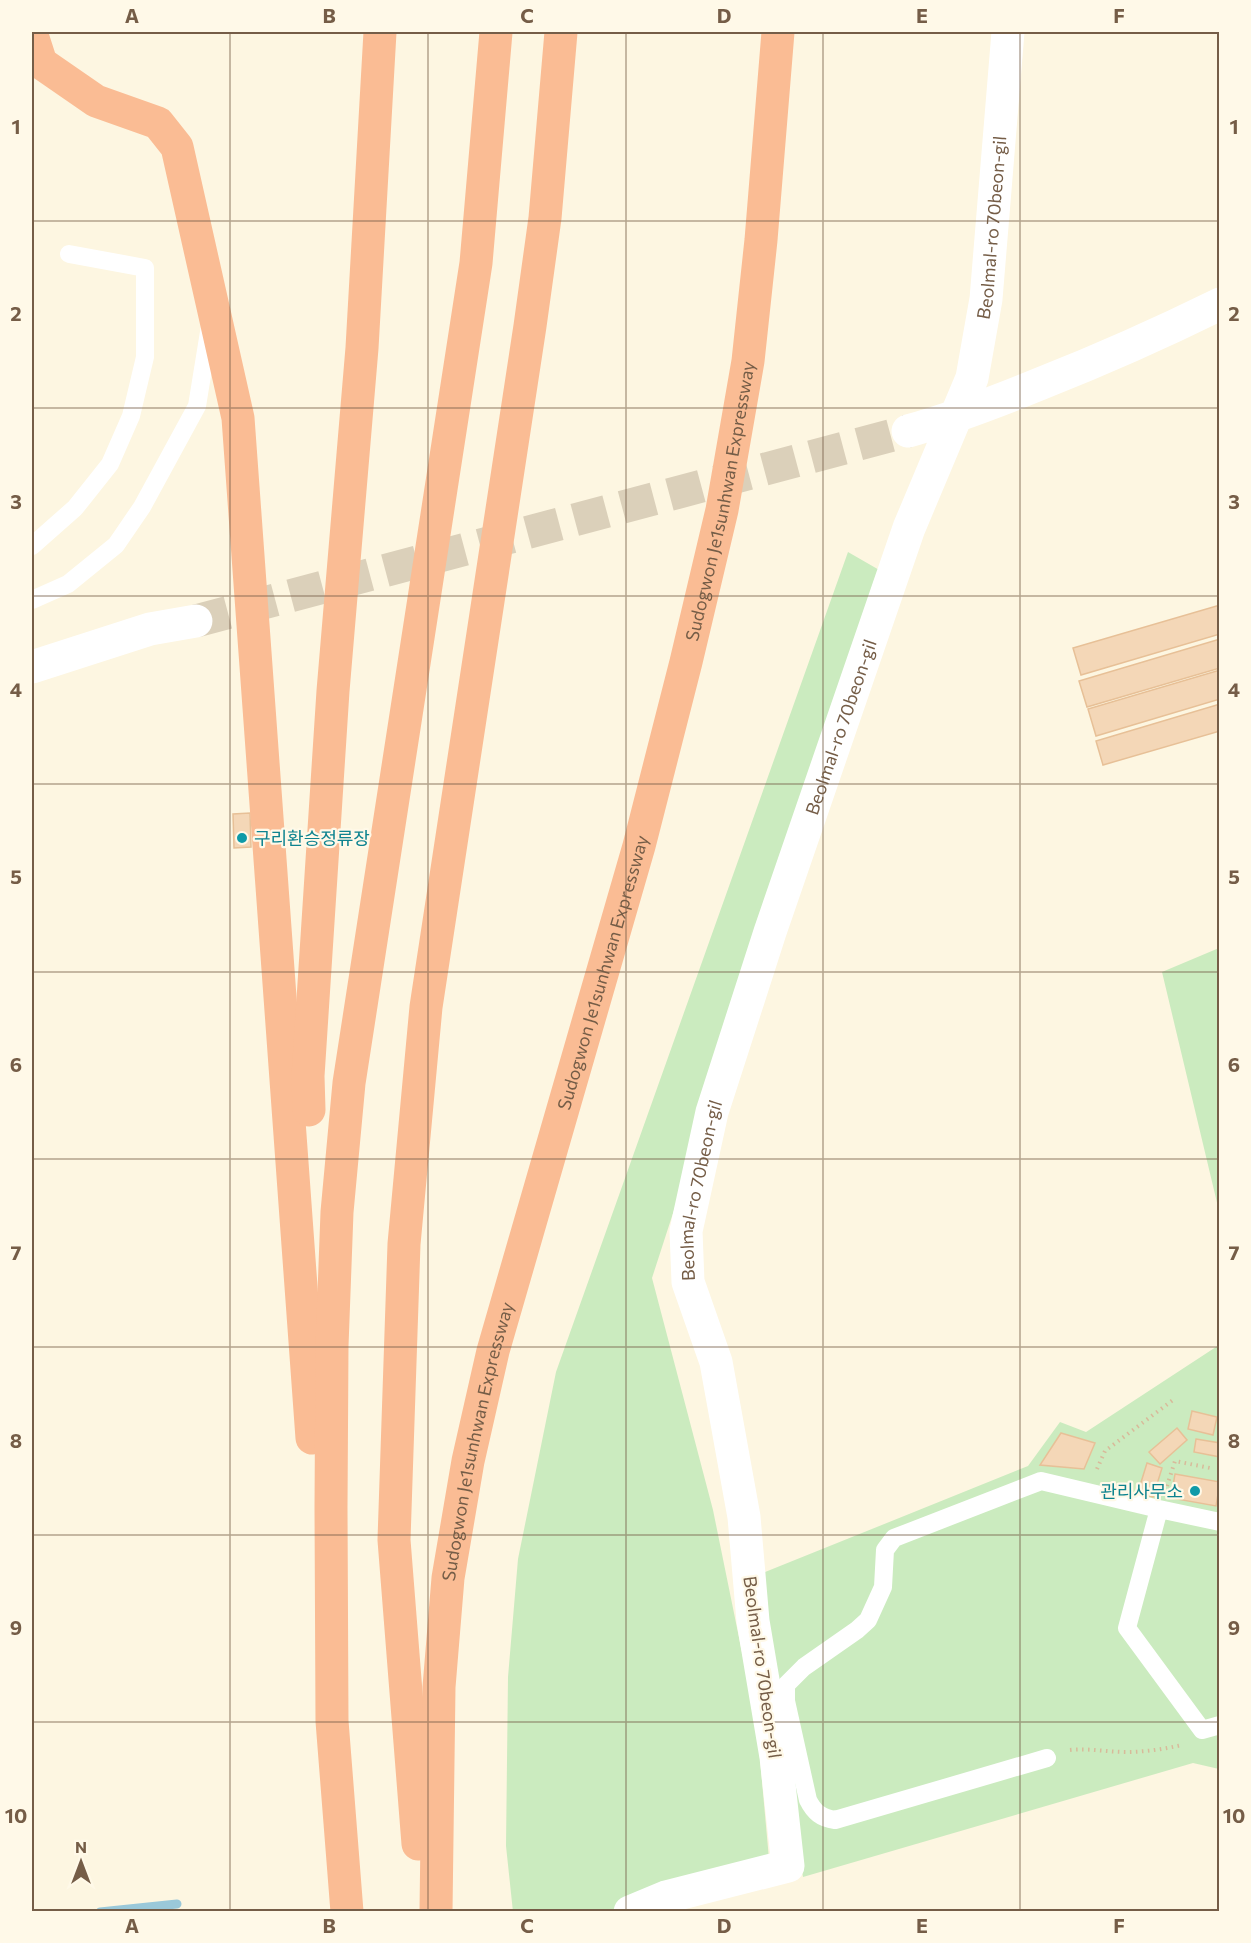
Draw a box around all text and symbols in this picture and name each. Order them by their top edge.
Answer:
text: A [125,3,139,27]
text: B [322,3,336,27]
text: C [520,3,534,27]
text: D [717,3,731,27]
text: E [916,3,928,27]
text: F [1113,3,1125,27]
text: 1 [11,114,21,138]
text: 1 [1229,114,1239,138]
street label: Beolmal-ro 70beon-gil [972,135,1010,321]
text: 2 [10,301,22,325]
text: 2 [1228,301,1240,325]
street label: Sudogwon Je1sunhwan Expressway [680,359,759,643]
text: 3 [10,489,22,513]
text: 3 [1228,489,1240,513]
street label: Beolmal-ro 70beon-gil [800,636,881,817]
text: 4 [10,677,22,701]
text: 4 [1228,677,1240,701]
place label: 구리환승정류장 [254,827,370,849]
marker: 구리환승정류장 [235,831,249,845]
street label: Sudogwon Je1sunhwan Expressway [552,833,652,1112]
text: 5 [10,864,22,888]
text: 5 [1228,864,1240,888]
text: 6 [10,1052,22,1076]
text: 6 [1228,1052,1240,1076]
street label: Beolmal-ro 70beon-gil [675,1097,726,1282]
text: 7 [11,1240,22,1264]
text: 7 [1229,1240,1240,1264]
street label: Sudogwon Je1sunhwan Expressway [437,1299,518,1583]
text: 8 [10,1428,22,1452]
text: 8 [1228,1428,1240,1452]
place label: 관리사무소 [1100,1480,1183,1502]
marker: 관리사무소 [1188,1484,1202,1498]
street label: Beolmal-ro 70beon-gil [739,1574,787,1760]
text: 9 [10,1615,22,1639]
text: 9 [1228,1615,1240,1639]
text: 10 [5,1803,27,1827]
text: 10 [1223,1803,1245,1827]
north arrow [51,1832,111,1892]
text: N [75,1837,87,1856]
text: A [125,1913,139,1937]
text: B [322,1913,336,1937]
text: C [520,1913,534,1937]
text: D [717,1913,731,1937]
text: E [916,1913,928,1937]
text: F [1113,1913,1125,1937]

